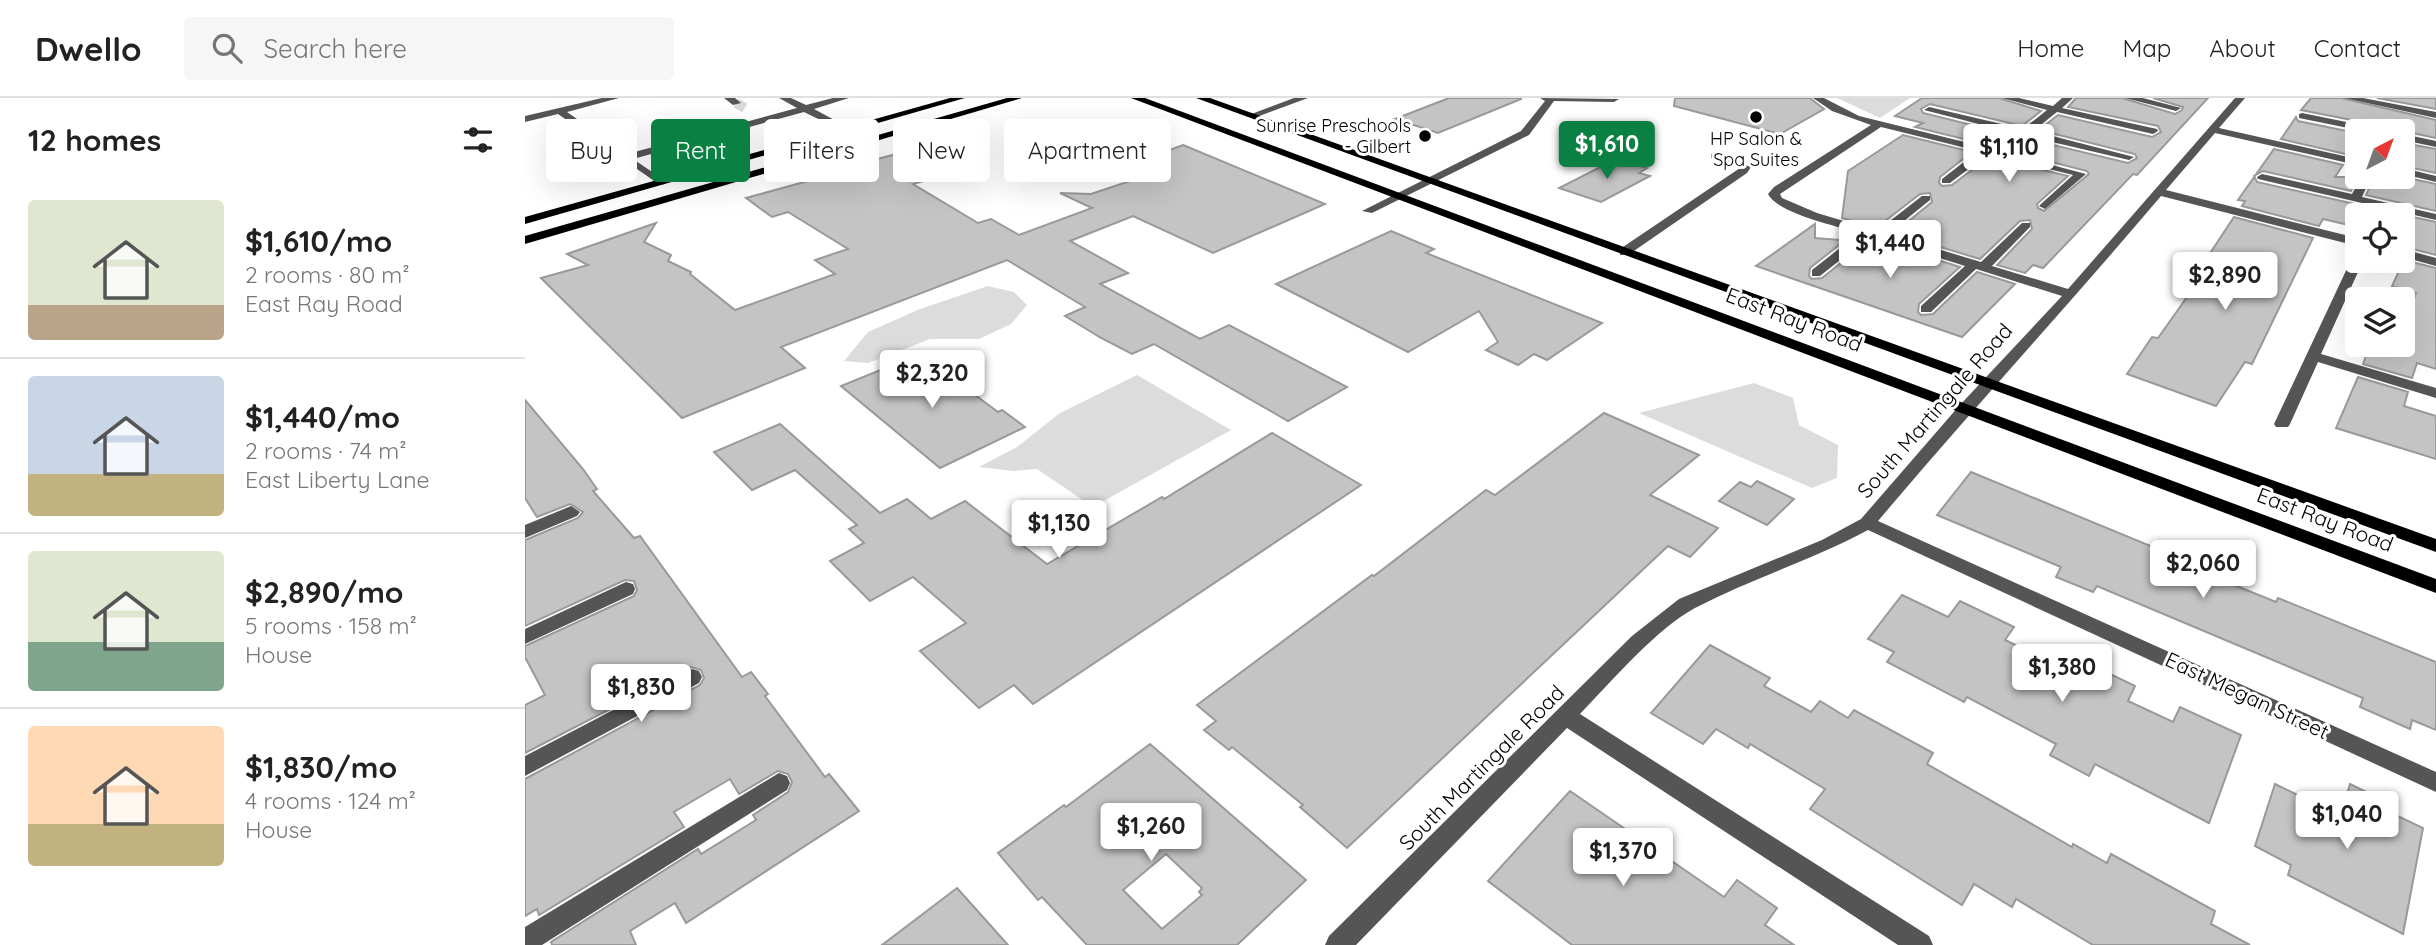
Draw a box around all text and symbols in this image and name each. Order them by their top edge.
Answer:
search box [184,17,674,80]
text: Dwello [35,28,142,69]
icon: search [208,29,246,67]
text: Search here [264,32,407,65]
text: Home [2017,33,2084,63]
text: Map [2122,33,2171,63]
text: About [2209,33,2276,63]
text: Contact [2314,33,2401,63]
marker: HP Salon & Spa Suites [1748,109,1764,125]
place label: Sunrise Preschools - Gilbert [1256,114,1411,158]
chip: Buy [546,119,637,182]
chip: Rent [651,119,750,182]
chip: Filters [764,119,879,182]
chip: New [893,119,990,182]
chip: Apartment [1004,119,1171,182]
north arrow [2345,119,2415,189]
map controls [2345,119,2415,357]
text: 12 homes [28,121,161,159]
icon: filters [459,121,497,159]
pin: $1,610 [1550,122,1664,181]
pin: $1,110 [1952,125,2066,184]
place label: HP Salon & Spa Suites [1710,127,1802,171]
marker: Sunrise Preschools - Gilbert [1417,128,1433,144]
text: $1,610 [1575,129,1639,158]
text: $1,110 [1979,132,2039,161]
button: locate [2345,203,2415,273]
pin: $1,440 [1833,220,1947,280]
text: $1,610/mo [245,222,392,260]
icon: home [84,228,168,312]
text: $1,440 [1855,228,1925,257]
pin: $2,890 [2168,252,2282,312]
text: 2 rooms · 80 m² [245,260,410,289]
text: $2,890 [2189,260,2261,289]
street label: East Ray Road [1722,281,1866,357]
button: layers [2345,287,2415,357]
text: East Ray Road [245,289,403,318]
street label: South Martingale Road [1851,318,2017,503]
pin: $2,320 [875,350,989,410]
text: $2,320 [896,358,968,387]
text: $1,440/mo [245,398,400,436]
icon: home [84,404,168,488]
text: 2 rooms · 74 m² [245,436,407,465]
text: East Liberty Lane [245,465,429,494]
street label: East Ray Road [2253,481,2397,557]
pin: $1,130 [1002,500,1116,560]
text: $1,130 [1028,508,1090,537]
pin: $2,060 [2146,540,2260,600]
text: $2,060 [2166,548,2240,577]
text: $2,890/mo [245,573,404,611]
icon: home [84,579,168,663]
text: 5 rooms · 158 m² [245,611,417,640]
text: House [245,640,312,669]
pin: $1,380 [2005,644,2119,704]
street label: East Megan Street [2162,646,2333,744]
text: $1,380 [2028,652,2096,681]
pin: $1,830 [584,664,698,724]
text: $1,830 [607,672,675,701]
street label: South Martingale Road [1393,679,1569,855]
text: $1,830/mo [245,748,397,786]
icon: home [84,754,168,838]
text: 4 rooms · 124 m² [245,786,416,815]
pin: $1,040 [2290,792,2404,851]
text: $1,040 [2312,799,2382,828]
pin: $1,260 [1094,804,1208,863]
text: $1,260 [1117,811,1185,840]
text: House [245,815,312,844]
pin: $1,370 [1566,828,1680,888]
text: $1,370 [1589,836,1657,865]

